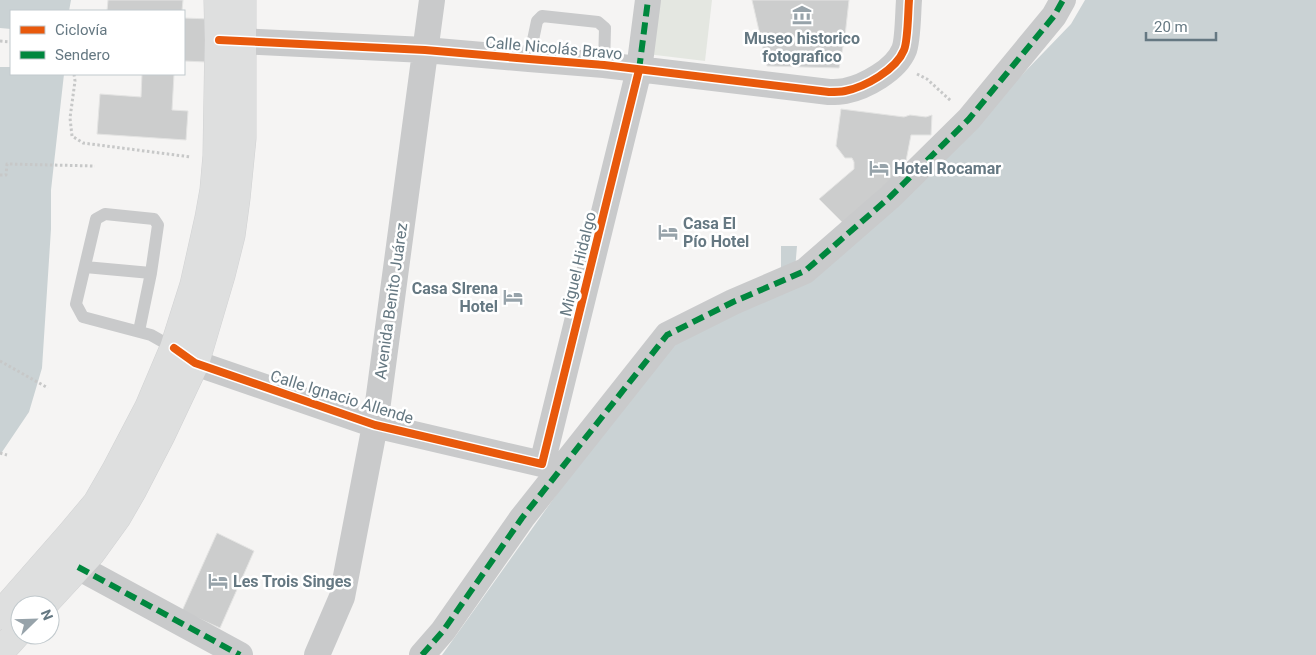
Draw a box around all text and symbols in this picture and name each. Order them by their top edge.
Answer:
museum icon: Museo historico fotografico [791,4,813,26]
legend [10,10,185,75]
scale bar [1146,10,1216,42]
text: 20 m [1154,18,1188,36]
text: Ciclovía [55,21,108,39]
place label: Museo historico fotografico [744,29,860,66]
street label: Calle Nicolás Bravo [485,33,623,63]
text: Sendero [55,46,110,64]
hotel icon: Hotel Rocamar [868,157,890,179]
place label: Hotel Rocamar [894,159,1001,178]
street label: Miguel Hidalgo [556,210,600,318]
place label: Casa El Pío Hotel [683,214,749,251]
street label: Avenida Benito Juárez [371,221,411,381]
hotel icon: Casa El Pío Hotel [657,221,679,243]
place label: Casa SIrena Hotel [412,279,498,316]
hotel icon: Casa SIrena Hotel [502,286,524,308]
street label: Calle Ignacio Allende [268,366,416,428]
hotel icon: Les Trois Singes [207,570,229,592]
place label: Les Trois Singes [233,572,352,591]
north arrow [10,595,60,645]
text: N [38,607,56,623]

